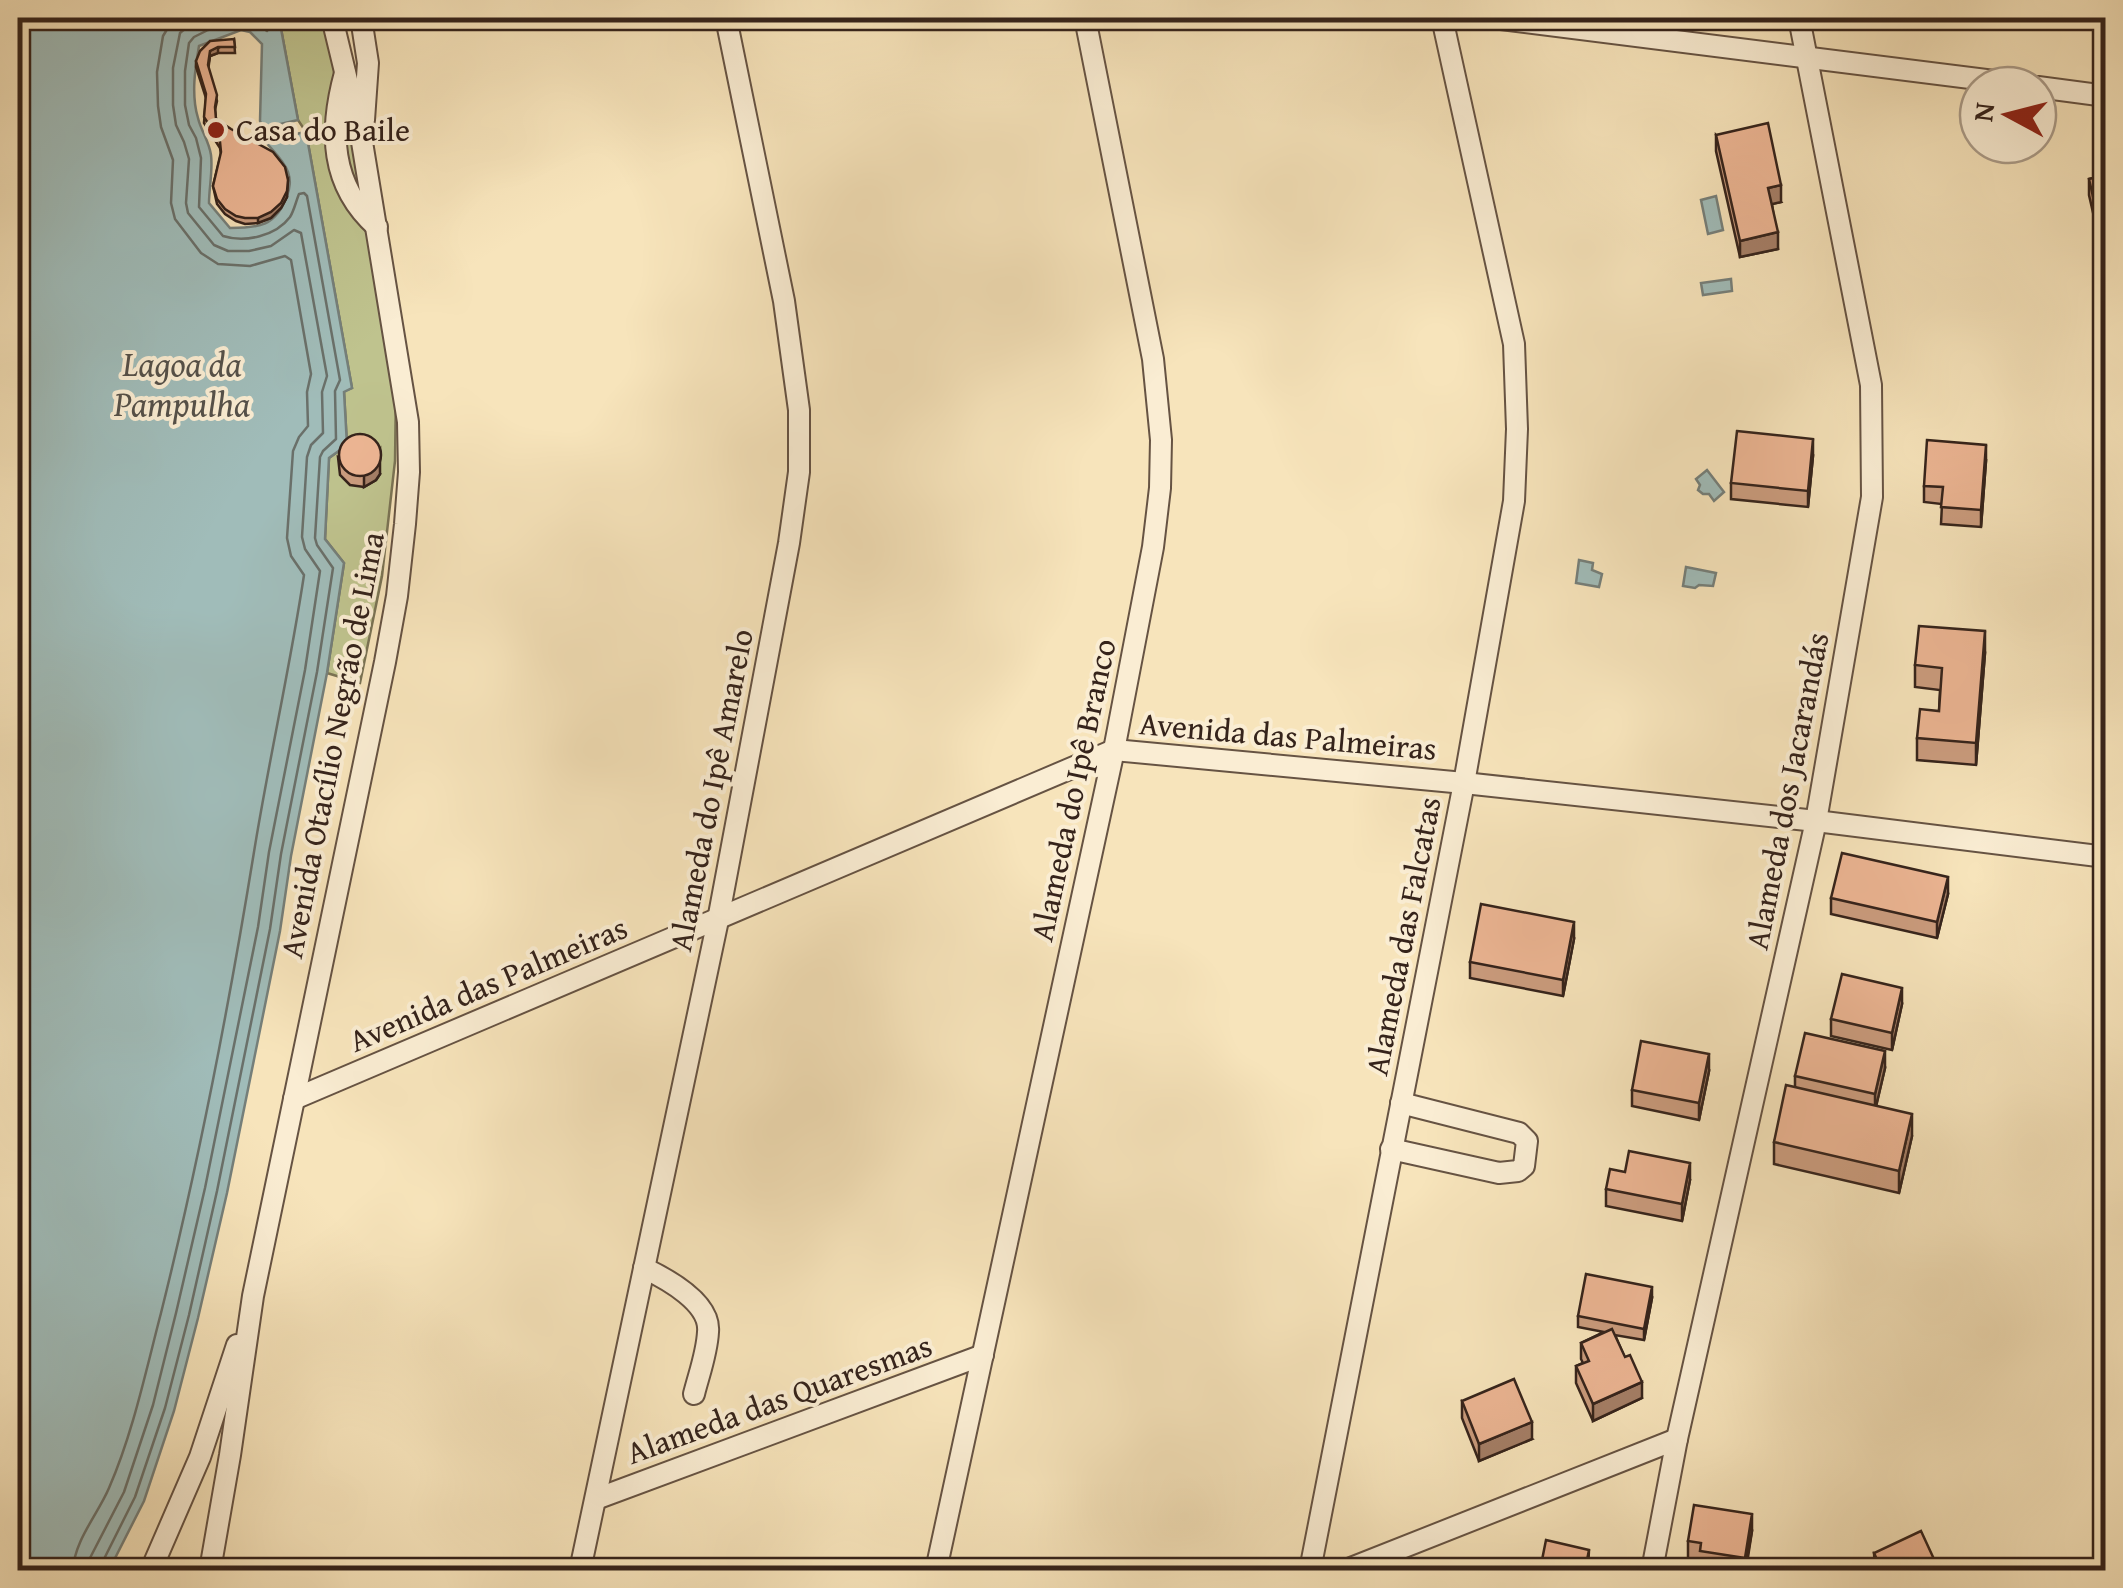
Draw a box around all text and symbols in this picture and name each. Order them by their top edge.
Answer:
north arrow [1958,65,2058,165]
text: N [1961,100,2004,124]
place label: Casa do Baile [236,106,410,153]
marker: Casa do Baile [205,119,227,141]
water label: Lagoa da Pampulha [113,338,250,429]
street label: Avenida Otacílio Negrão de Lima [267,528,396,962]
street label: Alameda do Ipê Amarelo [656,625,765,955]
street label: Alameda dos Jacarandás [1733,628,1840,954]
street label: Alameda do Ipê Branco [1017,634,1128,946]
street label: Avenida das Palmeiras [1137,699,1439,772]
street label: Alameda das Falcatas [1352,793,1453,1079]
street label: Avenida das Palmeiras [341,904,634,1063]
street label: Alameda das Quaresmas [619,1321,938,1476]

